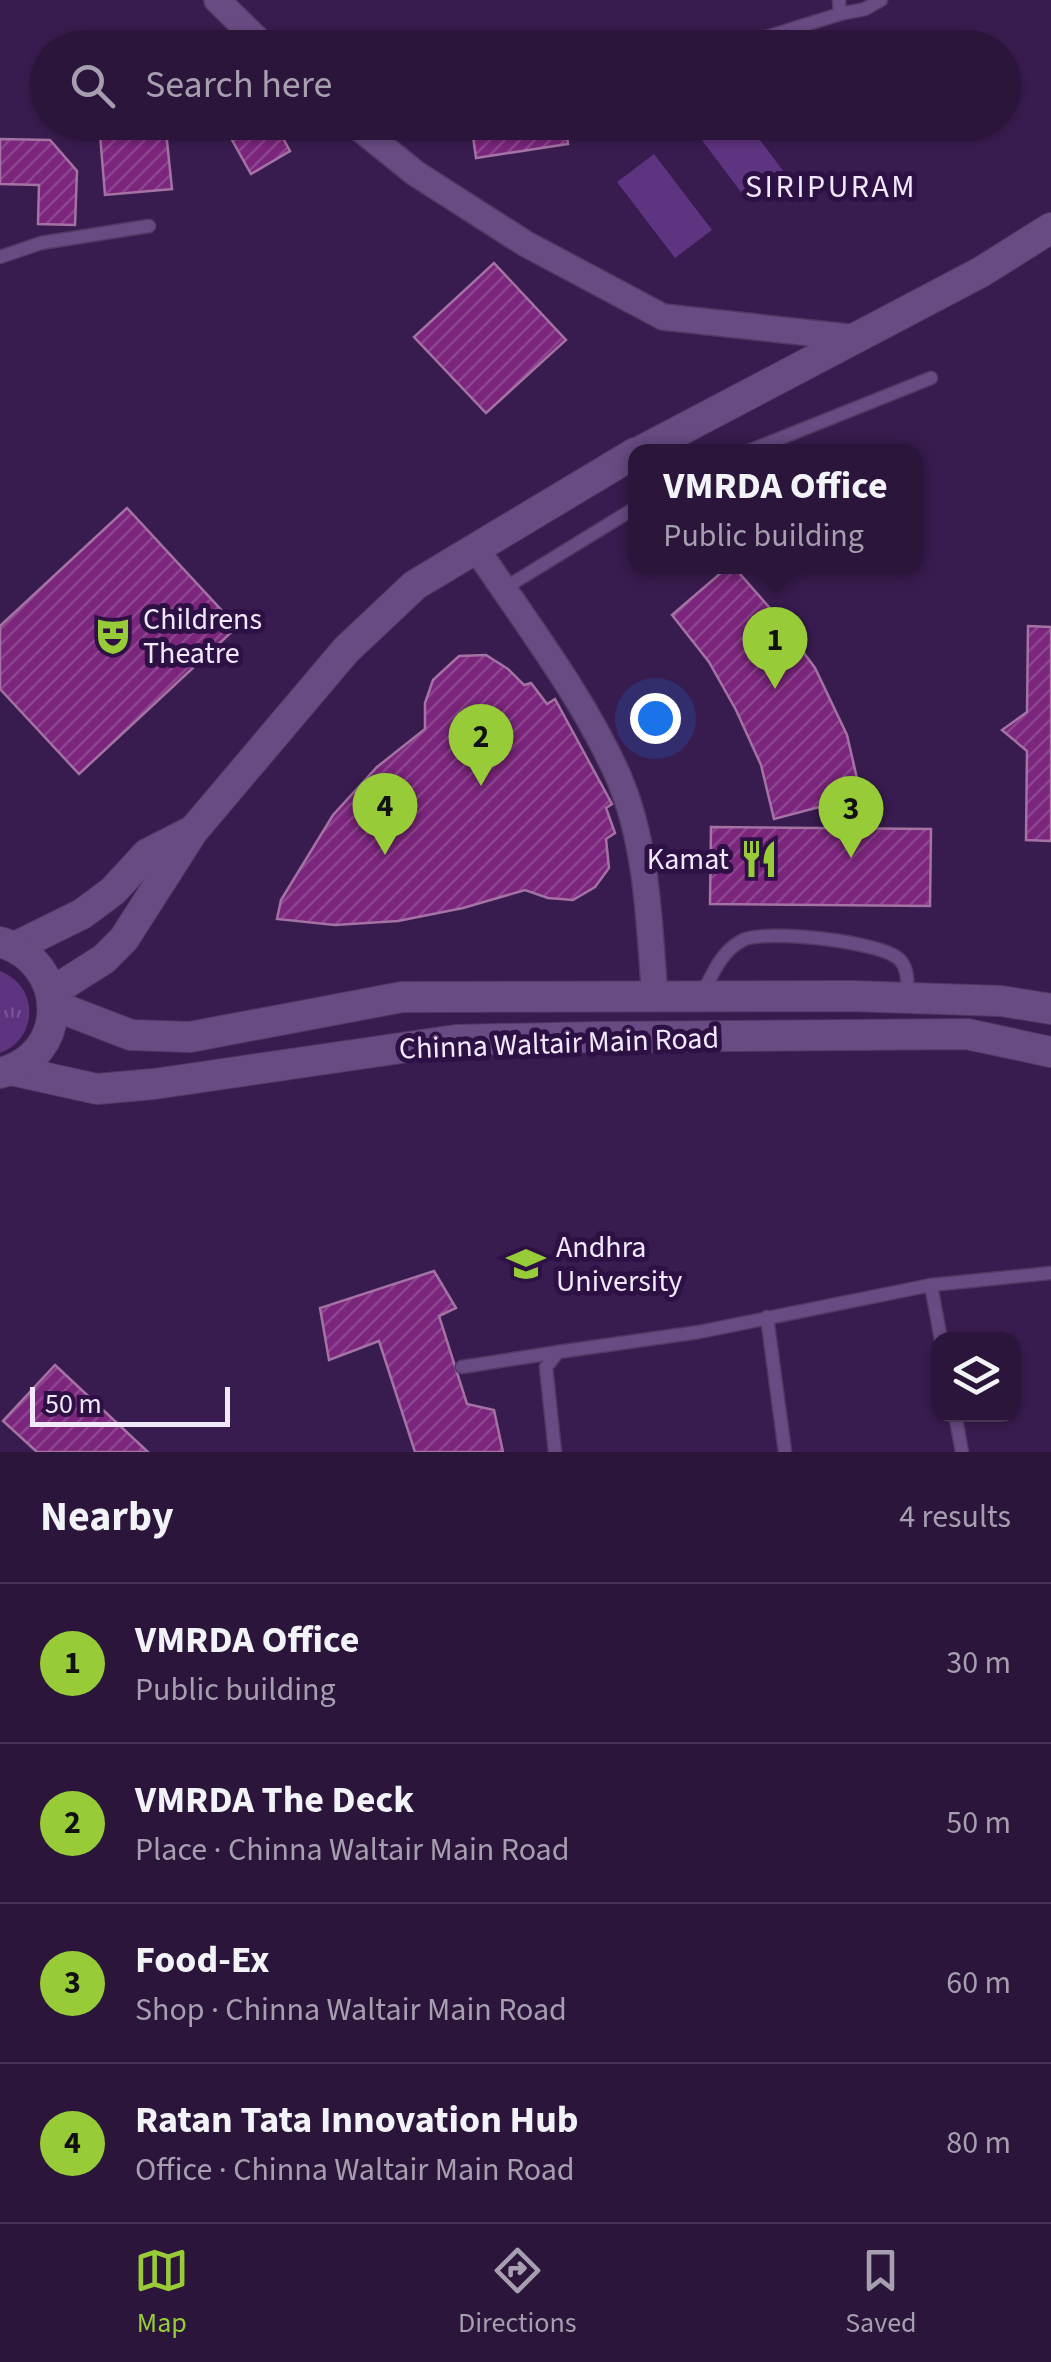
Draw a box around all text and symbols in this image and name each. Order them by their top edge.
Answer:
search box [30,30,1021,140]
icon: search [65,58,120,113]
text: Search here [145,58,332,112]
district label: SIRIPURAM [745,164,917,210]
popup [628,444,923,574]
text: VMRDA Office [663,459,888,513]
text: Public building [663,513,864,559]
place label: Childrens Theatre [143,598,262,675]
pin: 1 [742,606,808,689]
theatre icon: Childrens Theatre [92,615,134,657]
your location [630,693,681,744]
pin: 2 [448,704,514,786]
pin: 4 [352,772,418,855]
pin: 3 [818,776,884,858]
place label: Kamat [647,838,729,881]
restaurant icon: Kamat [738,838,780,880]
street label: Chinna Waltair Main Road [398,1016,720,1071]
place label: Andhra University [556,1226,682,1303]
school or university icon: Andhra University [505,1243,547,1285]
map controls [931,1332,1021,1422]
button: layers [931,1332,1021,1422]
scale bar [30,1382,230,1426]
text: 50 m [45,1384,102,1424]
text: Nearby [40,1487,174,1547]
text: 4 results [899,1494,1011,1540]
text: VMRDA Office [135,1613,359,1667]
text: 1 [64,1640,81,1686]
text: 30 m [946,1640,1011,1686]
text: Public building [135,1667,336,1713]
text: VMRDA The Deck [135,1773,414,1827]
text: 2 [64,1800,81,1846]
text: 50 m [946,1800,1011,1846]
text: Place · Chinna Waltair Main Road [135,1827,569,1873]
text: Food-Ex [135,1933,269,1987]
text: 3 [64,1960,81,2006]
text: 60 m [946,1960,1011,2006]
text: Shop · Chinna Waltair Main Road [135,1987,567,2033]
text: Ratan Tata Innovation Hub [135,2093,578,2147]
text: 4 [64,2120,81,2166]
text: 80 m [946,2120,1011,2166]
text: Office · Chinna Waltair Main Road [135,2147,575,2193]
tab: Map [134,2243,189,2343]
tab: Directions [458,2243,577,2343]
tab: Saved [845,2243,917,2343]

